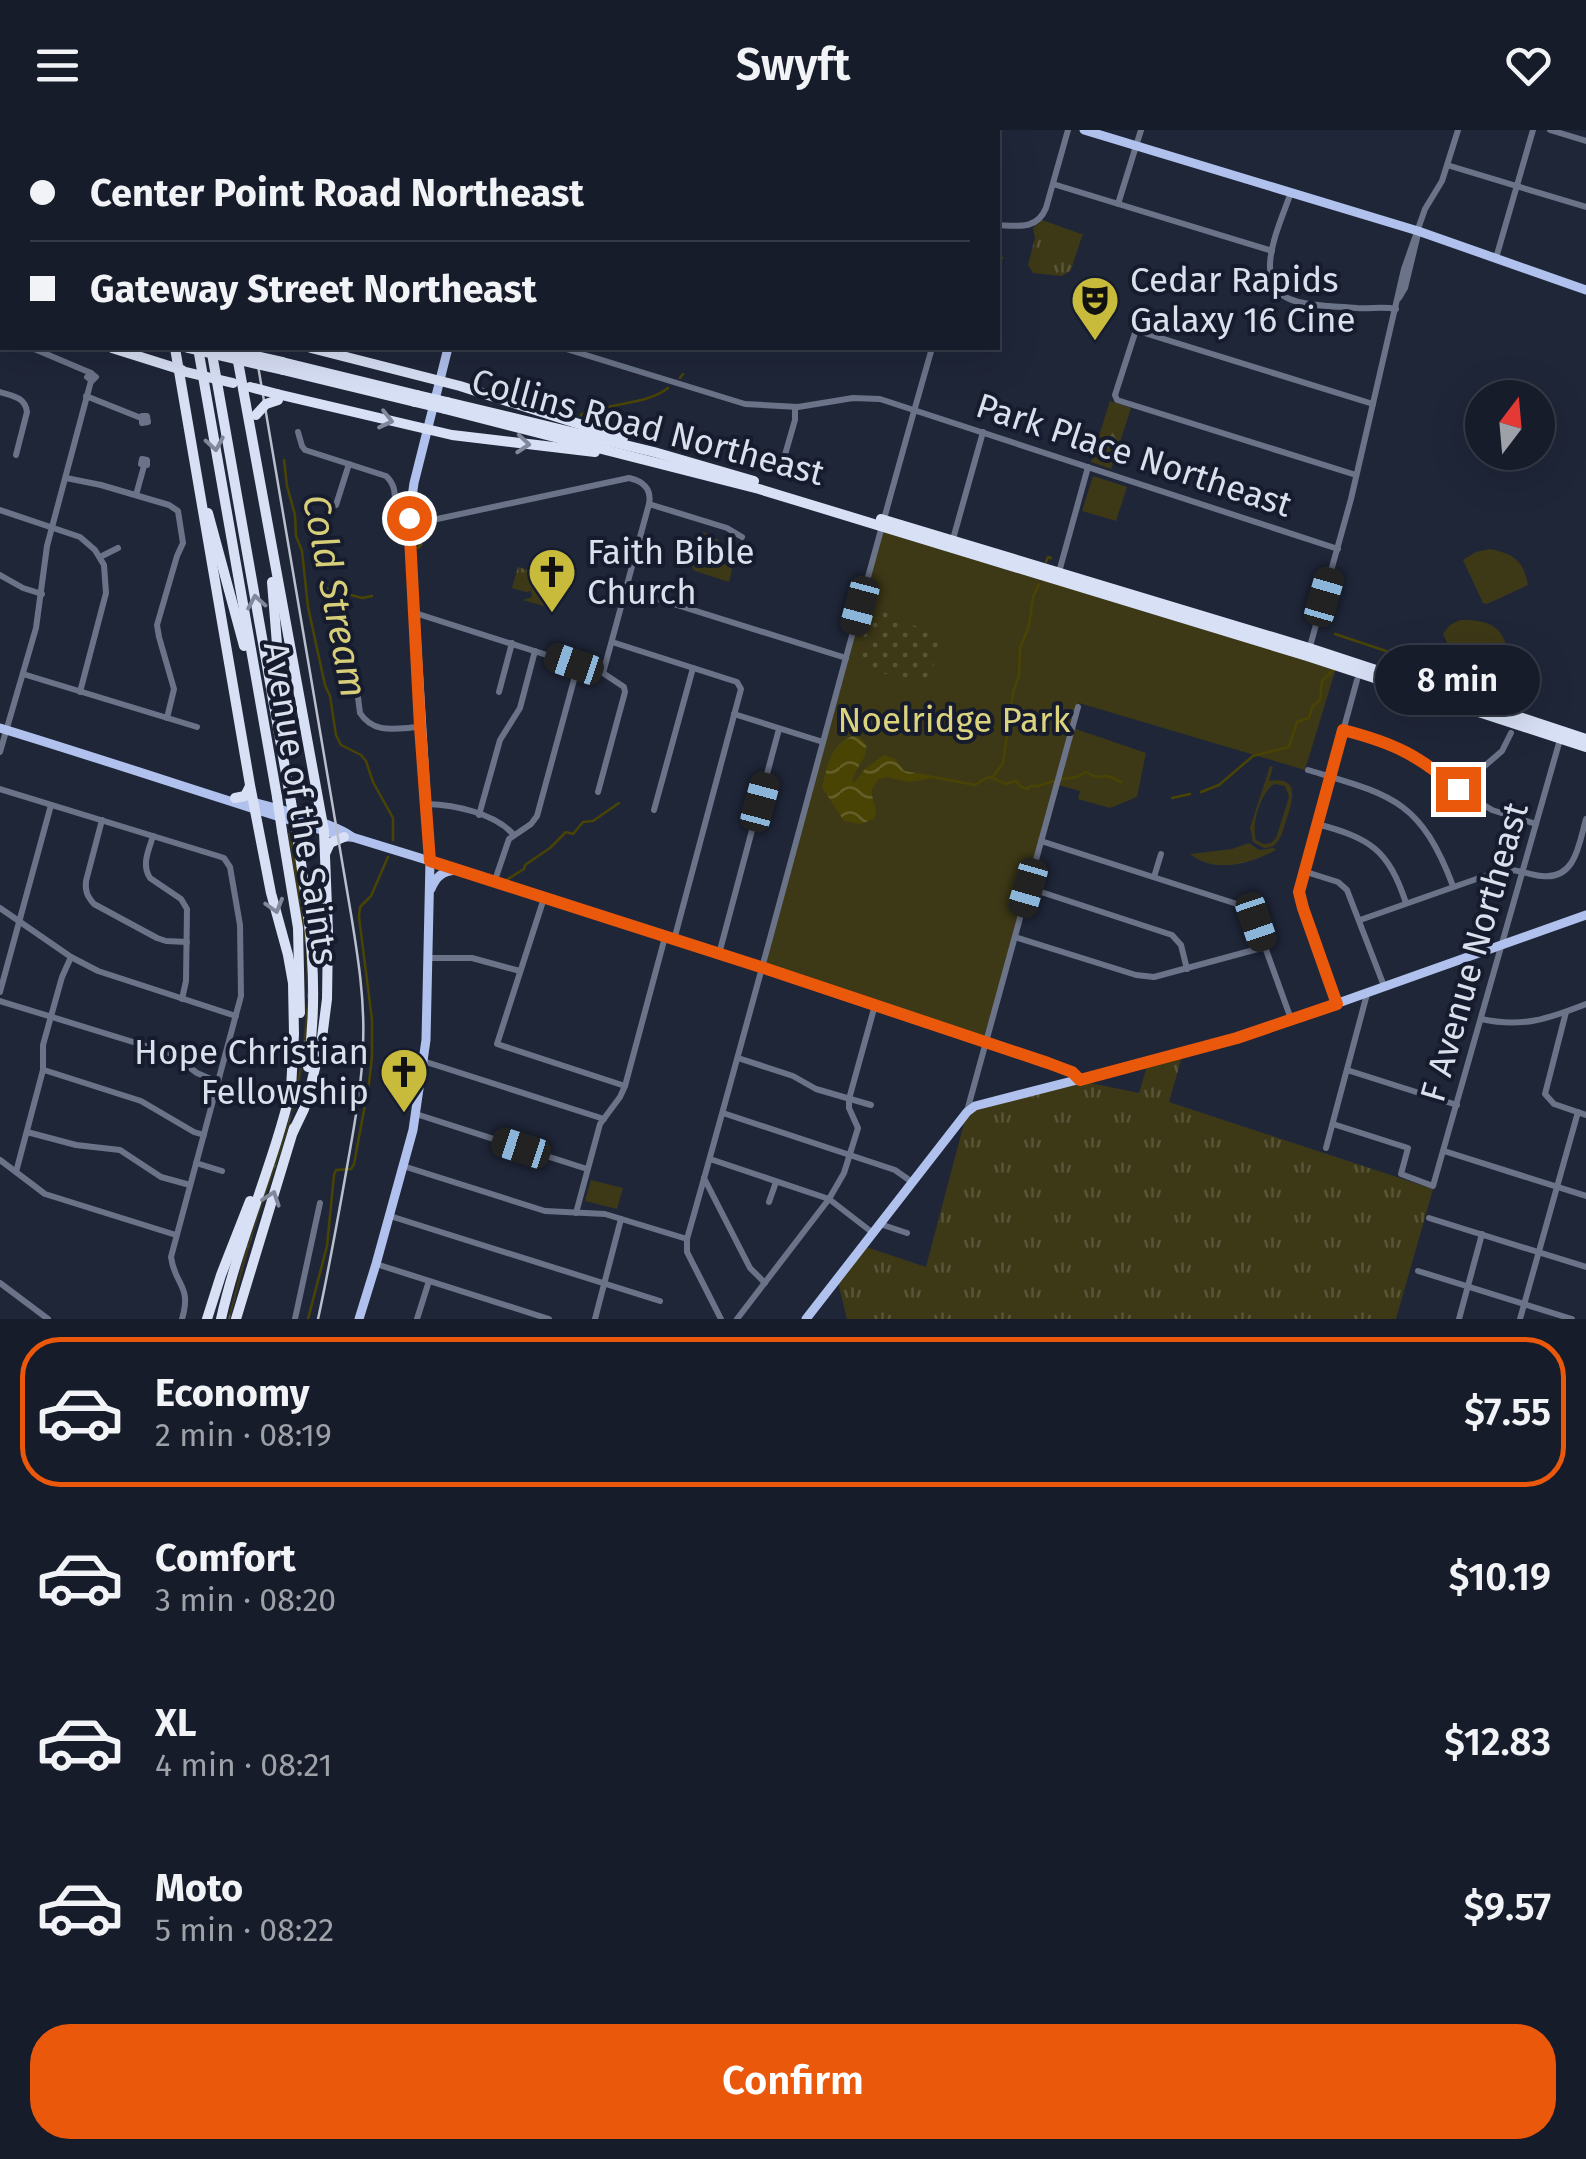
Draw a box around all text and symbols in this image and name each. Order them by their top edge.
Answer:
icon: menu [30,38,85,93]
text: Swyft [736,38,850,92]
icon: heart [1501,38,1556,93]
text: Center Point Road Northeast [90,170,584,216]
place label: Cedar Rapids Galaxy 16 Cine [1130,259,1356,341]
text: Gateway Street Northeast [90,266,537,312]
theatre icon: Cedar Rapids Galaxy 16 Cine [1069,274,1121,342]
street label: Collins Road Northeast [467,360,829,494]
north arrow [1465,380,1555,470]
map controls [1465,380,1555,470]
street label: Park Place Northeast [971,384,1297,526]
one-way arrow [377,408,394,429]
one-way arrow [515,433,531,454]
one-way arrow [204,435,225,452]
water label: Cold Stream [293,491,377,701]
route start [387,496,432,541]
place label: Faith Bible Church [587,531,755,613]
church icon: Faith Bible Church [526,546,578,614]
car [1301,564,1347,630]
car [838,573,882,639]
one-way arrow [246,594,267,611]
street label: Avenue of the Saints [255,639,347,967]
car [541,640,607,688]
callout: 8 min [1376,644,1540,714]
text: 8 min [1417,661,1498,699]
park label: Noelridge Park [838,699,1071,741]
route end [1436,767,1481,812]
car [738,769,782,835]
street label: F Avenue Northeast [1411,797,1537,1106]
car [1005,855,1051,921]
car [1232,889,1280,955]
one-way arrow [263,896,284,914]
place label: Hope Christian Fellowship [134,1031,369,1113]
church icon: Hope Christian Fellowship [378,1046,430,1114]
car [488,1124,554,1172]
one-way arrow [261,1191,281,1208]
icon: car [35,1367,125,1457]
text: Economy [155,1370,310,1416]
text: $7.55 [1464,1389,1551,1435]
text: 2 min · 08:19 [155,1416,332,1454]
icon: car [35,1532,125,1622]
text: Comfort [155,1535,296,1581]
text: $10.19 [1449,1554,1551,1600]
text: 3 min · 08:20 [155,1581,336,1619]
icon: car [35,1697,125,1787]
text: XL [155,1700,197,1746]
text: $12.83 [1444,1719,1551,1765]
text: 4 min · 08:21 [155,1746,332,1784]
icon: car [35,1862,125,1952]
text: Moto [155,1865,243,1911]
text: $9.57 [1464,1884,1551,1930]
text: 5 min · 08:22 [155,1911,334,1949]
button: Confirm [30,2024,1556,2139]

